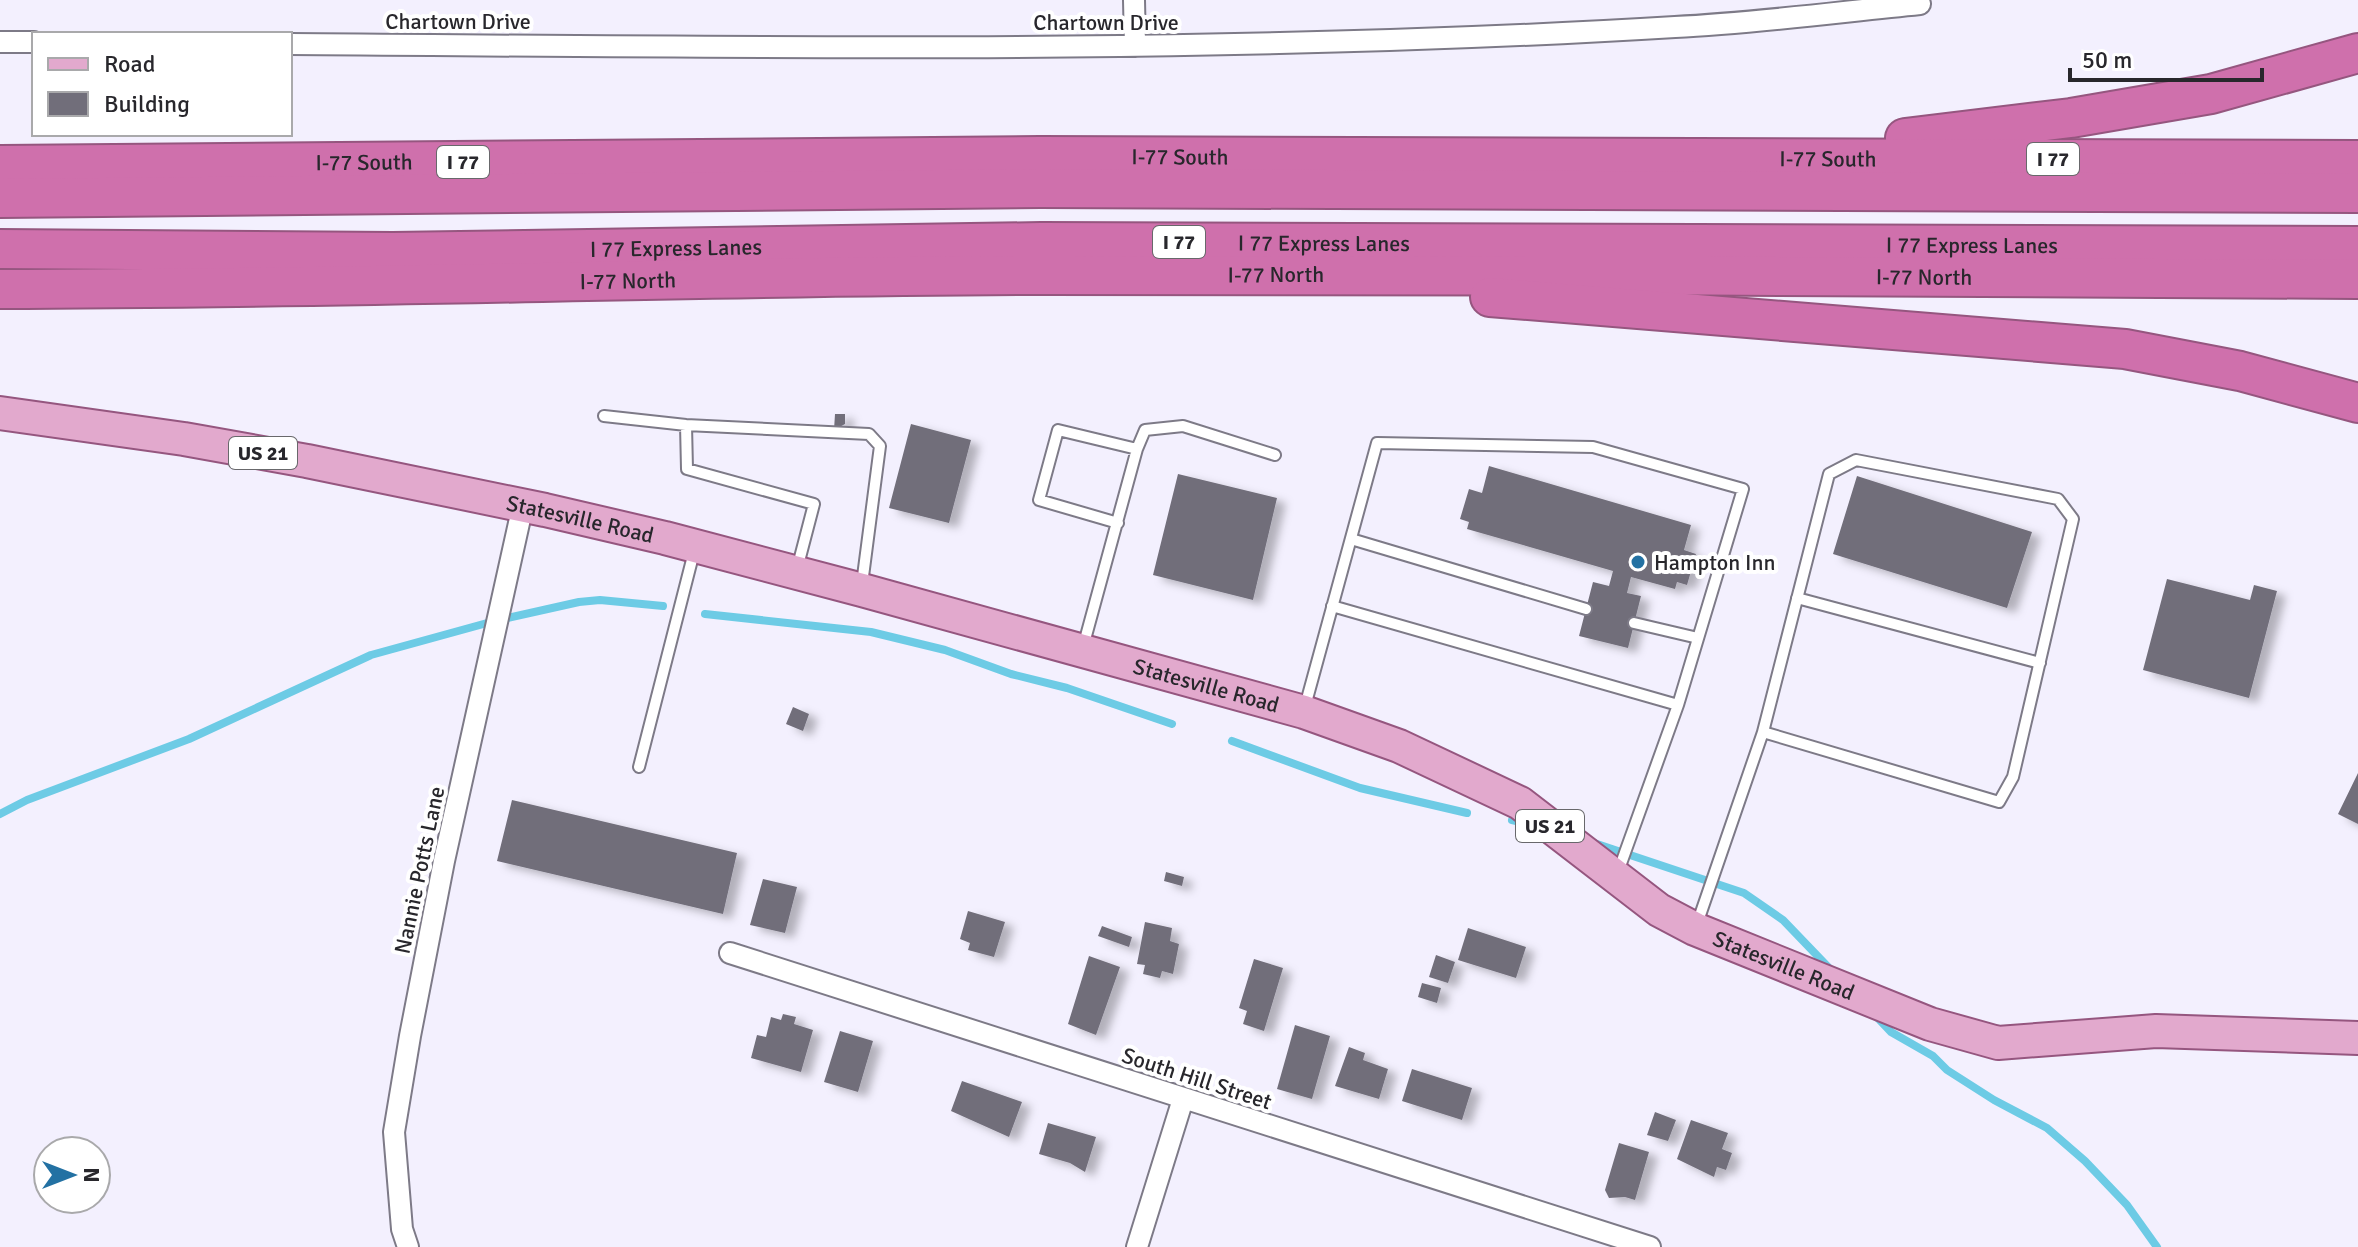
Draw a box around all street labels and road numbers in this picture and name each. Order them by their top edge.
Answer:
street label: Chartown Drive [385,8,531,35]
street label: Chartown Drive [1033,9,1179,36]
street label: I-77 South [1131,143,1229,171]
road number: I 77 [2027,143,2079,175]
street label: I-77 South [1779,145,1877,173]
road number: I 77 [437,146,489,178]
street label: I-77 South [315,148,413,176]
road number: I 77 [1153,226,1205,258]
street label: I 77 Express Lanes [1238,230,1410,257]
street label: I 77 Express Lanes [1886,232,2058,259]
street label: I 77 Express Lanes [590,233,762,263]
street label: I-77 North [1228,261,1324,288]
street label: I-77 North [1876,263,1972,291]
street label: I-77 North [579,266,676,295]
road number: US 21 [229,437,297,469]
street label: Statesville Road [504,489,656,549]
street label: Statesville Road [1130,653,1282,719]
street label: Nannie Potts Lane [389,784,450,956]
road number: US 21 [1516,810,1584,842]
street label: Statesville Road [1709,925,1858,1006]
street label: South Hill Street [1119,1042,1275,1115]

